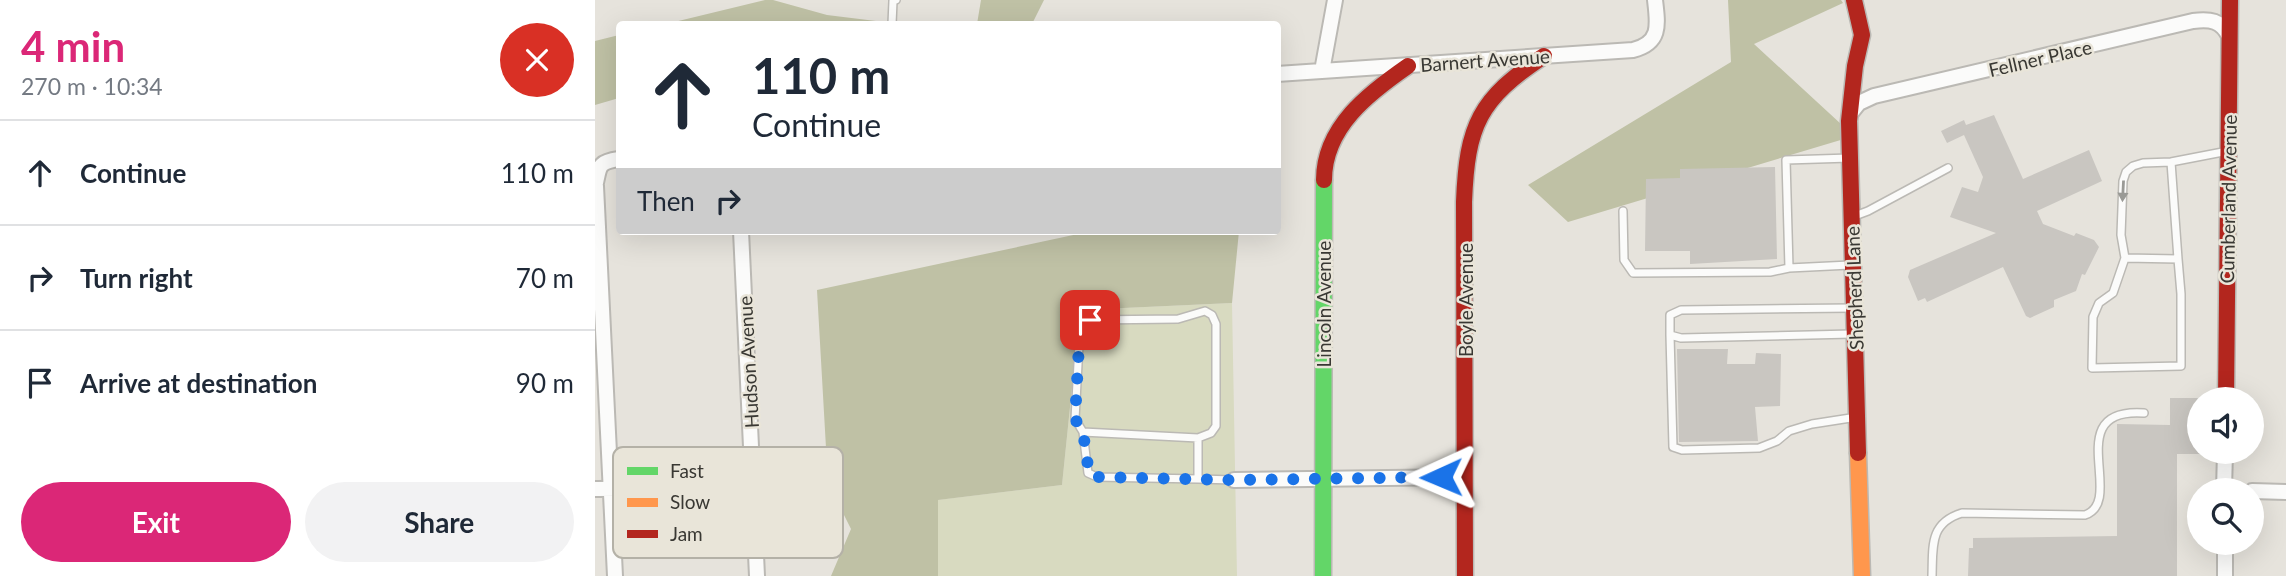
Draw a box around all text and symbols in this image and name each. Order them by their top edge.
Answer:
text: 4 min [21,21,125,71]
button: close [500,23,574,97]
street label: Fellner Place [1986,35,2094,81]
street label: Barnert Avenue [1419,44,1551,76]
text: 110 m [752,46,890,104]
icon: ahead [637,49,728,140]
text: 270 m · 10:34 [21,72,163,100]
text: Continue [752,105,881,144]
street label: Cumberland Avenue [2215,114,2241,284]
icon: ahead [21,154,59,192]
text: Continue [80,157,186,189]
text: 110 m [501,157,574,189]
one-way arrow [2117,181,2128,203]
icon: right [709,182,747,220]
text: Then [637,185,695,217]
street label: Shepherd Lane [1840,226,1868,350]
street label: Lincoln Avenue [1312,241,1335,367]
street label: Boyle Avenue [1454,243,1477,357]
icon: right [21,259,59,297]
text: Turn right [80,262,193,294]
text: 70 m [516,262,574,294]
pin [1060,290,1120,350]
street label: Hudson Avenue [733,295,763,429]
icon: arrive [1071,301,1109,339]
icon: arrive [21,364,59,402]
text: Arrive at destination [80,367,317,399]
text: 90 m [516,367,574,399]
map controls [2187,387,2264,555]
button: sound [2187,387,2264,464]
position arrow [1404,440,1478,514]
legend [613,447,843,558]
text: Fast [670,459,704,482]
button: search [2187,478,2264,555]
button: Exit [21,482,291,562]
button: Share [305,482,574,562]
text: Slow [670,490,710,513]
text: Jam [670,522,703,545]

